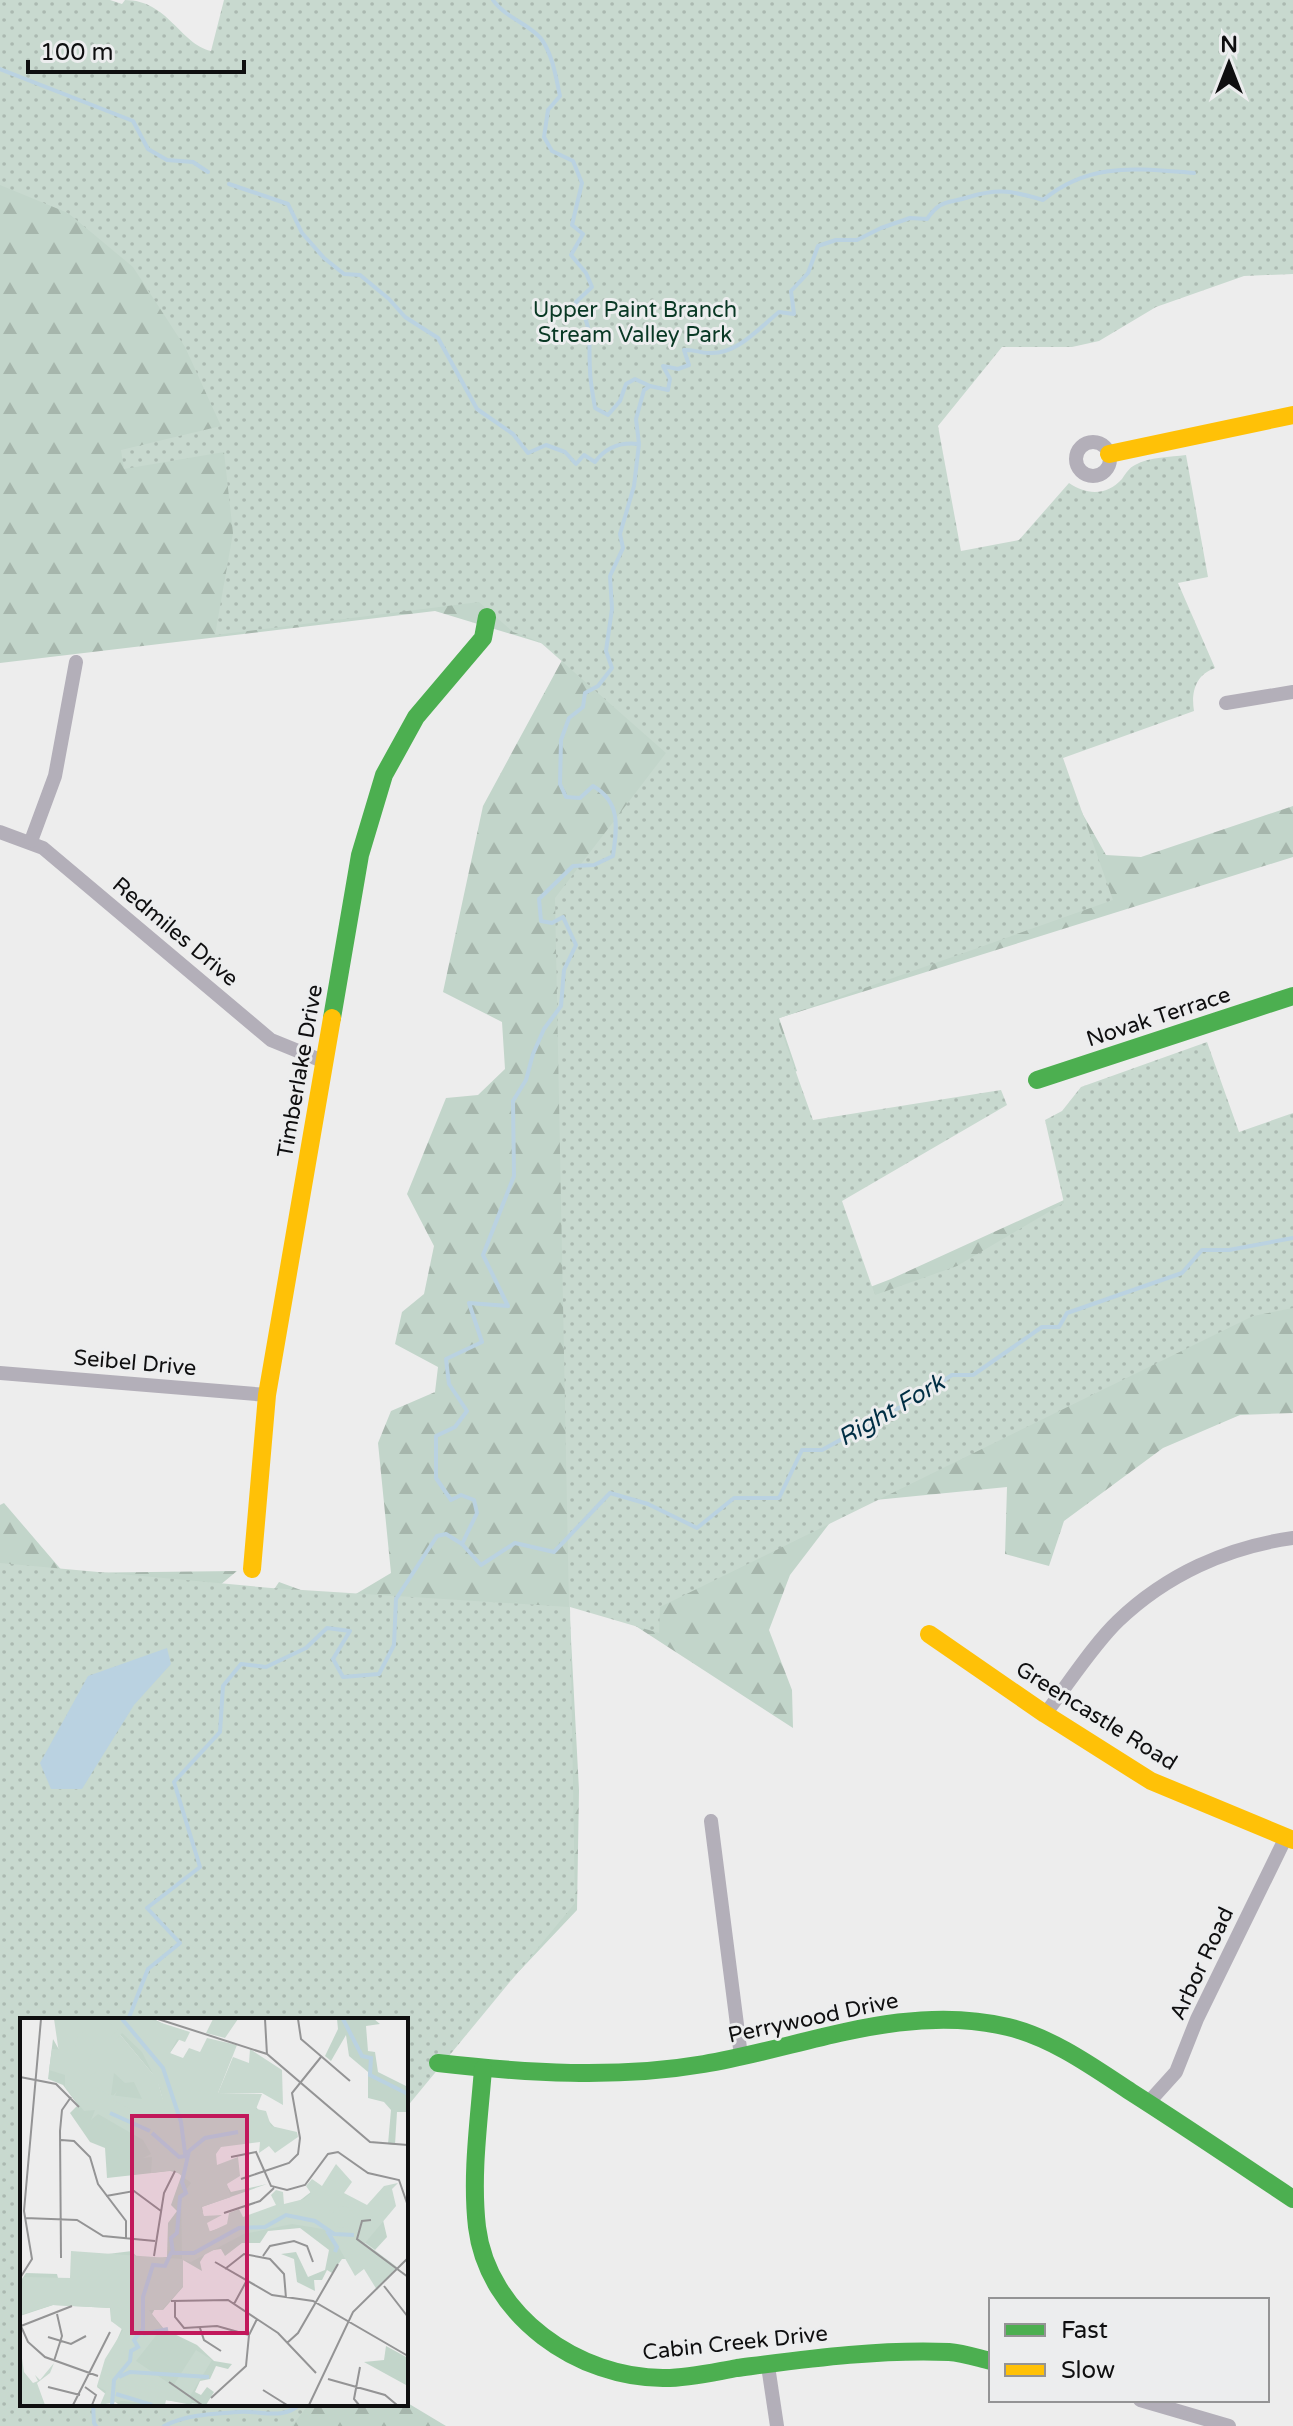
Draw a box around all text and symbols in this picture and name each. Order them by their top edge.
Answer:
scale bar [28,24,244,74]
north arrow [1189,24,1269,104]
text: N [1220,32,1238,58]
text: 100 m [40,38,114,67]
park label: Upper Paint Branch Stream Valley Park [533,297,737,348]
street label: Redmiles Drive [107,872,243,992]
street label: Novak Terrace [1083,981,1234,1052]
street label: Timberlake Drive [272,982,328,1160]
street label: Seibel Drive [72,1345,197,1381]
water label: Right Fork [833,1367,951,1453]
street label: Greencastle Road [1011,1656,1182,1776]
street label: Arbor Road [1164,1903,1239,2024]
street label: Perrywood Drive [726,1987,901,2049]
inset map [20,2018,408,2406]
legend [989,2298,1269,2402]
text: Fast [1061,2316,1108,2345]
street label: Cabin Creek Drive [641,2320,829,2366]
text: Slow [1061,2356,1115,2385]

